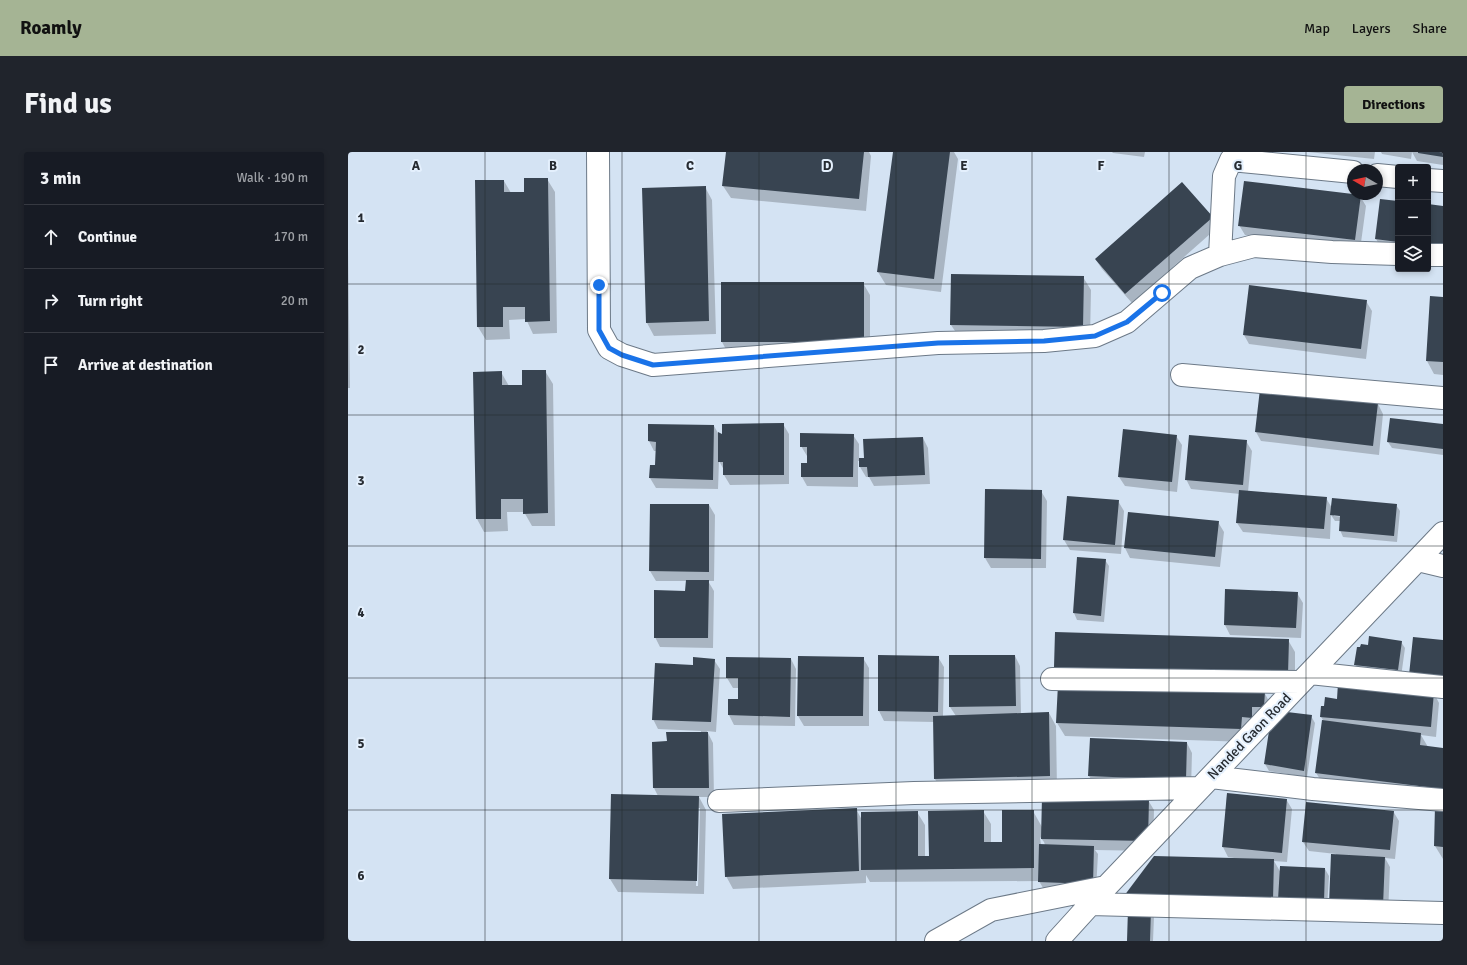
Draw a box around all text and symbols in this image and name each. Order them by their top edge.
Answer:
text: Roamly [20,16,82,40]
text: Map [1304,20,1330,37]
text: Layers [1352,20,1391,37]
text: Share [1413,20,1447,37]
button: Directions [1344,86,1443,123]
text: Find us [24,87,112,121]
text: A [412,158,421,174]
text: B [549,158,557,174]
text: C [686,158,694,174]
text: D [823,158,832,174]
text: E [960,158,968,174]
text: F [1098,158,1105,174]
text: G [1234,158,1242,174]
north arrow [1347,164,1383,200]
map controls [1395,164,1431,272]
button: + [1395,164,1431,200]
text: 3 min [40,168,81,189]
text: Walk · 190 m [237,170,308,186]
button: − [1395,200,1431,236]
text: 1 [357,210,365,226]
icon: ahead [40,226,62,248]
text: Continue [78,228,137,246]
text: 170 m [274,229,308,245]
button: layers [1395,236,1431,272]
route end [590,276,608,294]
route start [1153,284,1171,302]
icon: right [40,290,62,312]
text: Turn right [78,292,143,310]
text: 20 m [281,293,308,309]
text: 2 [357,342,365,358]
icon: arrive [40,354,62,376]
text: Arrive at destination [78,356,213,374]
text: 3 [357,473,365,489]
text: 4 [357,605,365,621]
street label: Nanded Gaon Road [1204,690,1295,783]
text: 5 [357,736,365,752]
text: 6 [357,868,365,884]

